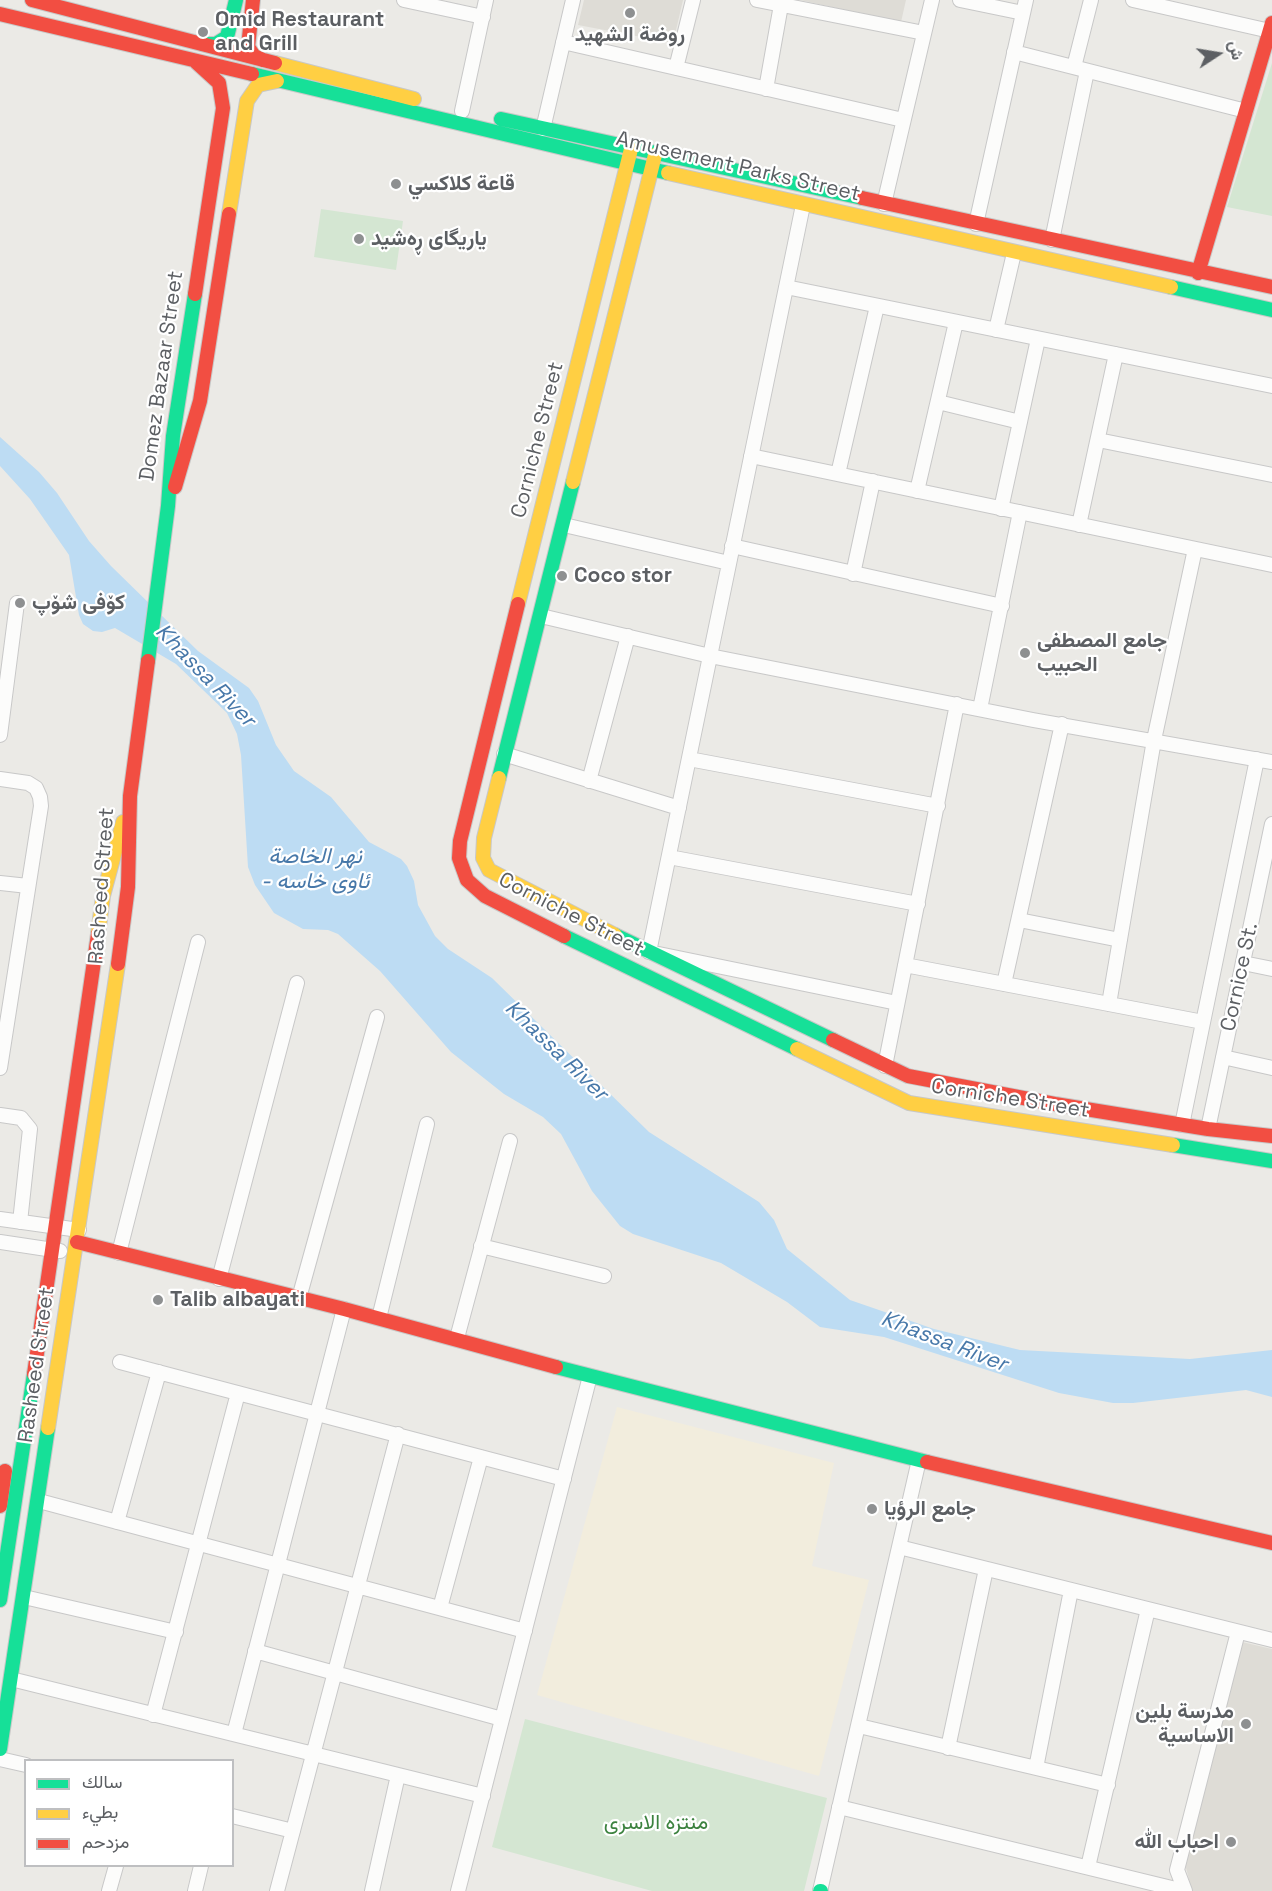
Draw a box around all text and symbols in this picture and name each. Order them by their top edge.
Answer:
marker: روضة الشهيد [623,6,637,20]
place label: Omid Restaurant and Grill [215,7,384,57]
place label: روضة الشهيد [575,22,685,48]
north arrow [1188,24,1248,84]
marker: Omid Restaurant and Grill [196,25,210,39]
text: ش [1224,39,1248,62]
street label: Amusement Parks Street [614,127,862,207]
place label: قاعة كلاكسي [408,171,515,197]
marker: قاعة كلاكسي [389,177,403,191]
place label: یاریگای ڕەشید [371,226,487,252]
marker: یاریگای ڕەشید [352,232,366,246]
street label: Domez Bazaar Street [135,269,189,483]
street label: Corniche Street [506,359,570,521]
place label: Coco stor [574,563,672,589]
marker: Coco stor [555,569,569,583]
place label: کۆفی شۆپ [32,590,125,616]
marker: کۆفی شۆپ [13,596,27,610]
water label: Khassa River [149,619,261,733]
place label: جامع المصطفى الحبيب [1037,628,1167,678]
marker: جامع المصطفى الحبيب [1018,646,1032,660]
street label: Rasheed Street [84,807,120,965]
water label: نهر الخاصة - ئاوی خاسە [261,844,369,896]
street label: Corniche Street [494,867,648,963]
street label: Cornice St. [1216,920,1264,1034]
water label: Khassa River [499,995,613,1107]
street label: Corniche Street [929,1074,1091,1124]
street label: Rasheed Street [14,1285,60,1445]
place label: Talib albayati [170,1287,305,1313]
marker: Talib albayati [151,1293,165,1307]
water label: Khassa River [877,1306,1011,1378]
place label: جامع الرؤيا [884,1496,976,1522]
marker: جامع الرؤيا [865,1502,879,1516]
place label: مدرسة بلين الاساسية [1135,1699,1234,1749]
marker: مدرسة بلين الاساسية [1239,1717,1253,1731]
legend [24,1759,234,1867]
text: سالك [82,1770,122,1793]
text: بطيء [82,1800,118,1823]
park label: منتزه الاسرى [604,1810,708,1836]
place label: احباب الله [1135,1829,1219,1855]
text: مزدحم [82,1830,129,1853]
marker: احباب الله [1224,1835,1238,1849]

